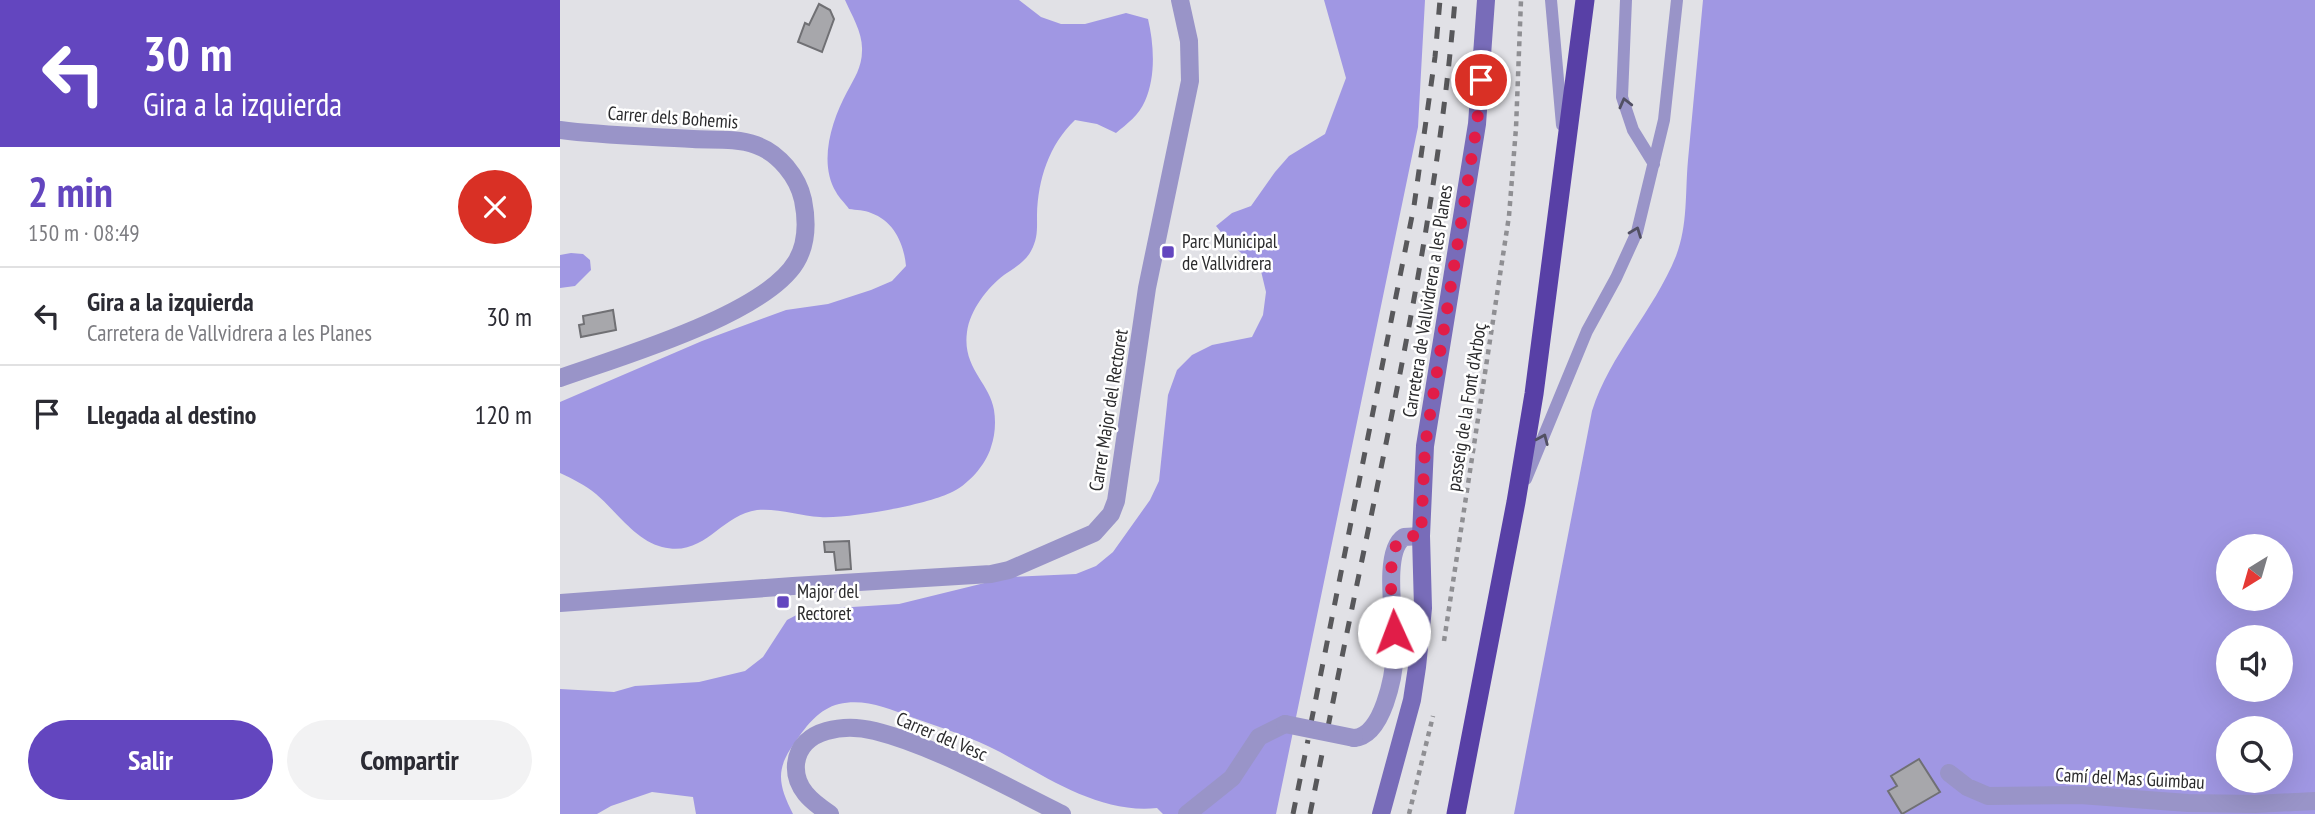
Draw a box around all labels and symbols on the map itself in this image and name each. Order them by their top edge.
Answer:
pin [1451,50,1511,110]
one-way arrow [1619,98,1633,110]
street label: Carrer dels Bohemis [607,100,739,134]
street label: Carretera de Vallvidrera a les Planes [1397,183,1457,419]
one-way arrow [1628,227,1642,239]
place label: Parc Municipal de Vallvidrera [1182,229,1278,275]
marker: Parc Municipal de Vallvidrera [1160,244,1176,260]
street label: passeig de la Font d'Arboç [1441,321,1491,493]
street label: Carrer Major del Rectoret [1083,327,1133,493]
one-way arrow [1535,434,1549,447]
north arrow [2216,534,2292,611]
place label: Major del Rectoret [797,579,859,625]
marker: Major del Rectoret [775,594,791,610]
position arrow [1357,595,1431,669]
street label: Carrer del Vesc [893,706,991,766]
street label: Camí del Mas Guimbau [2055,762,2205,794]

